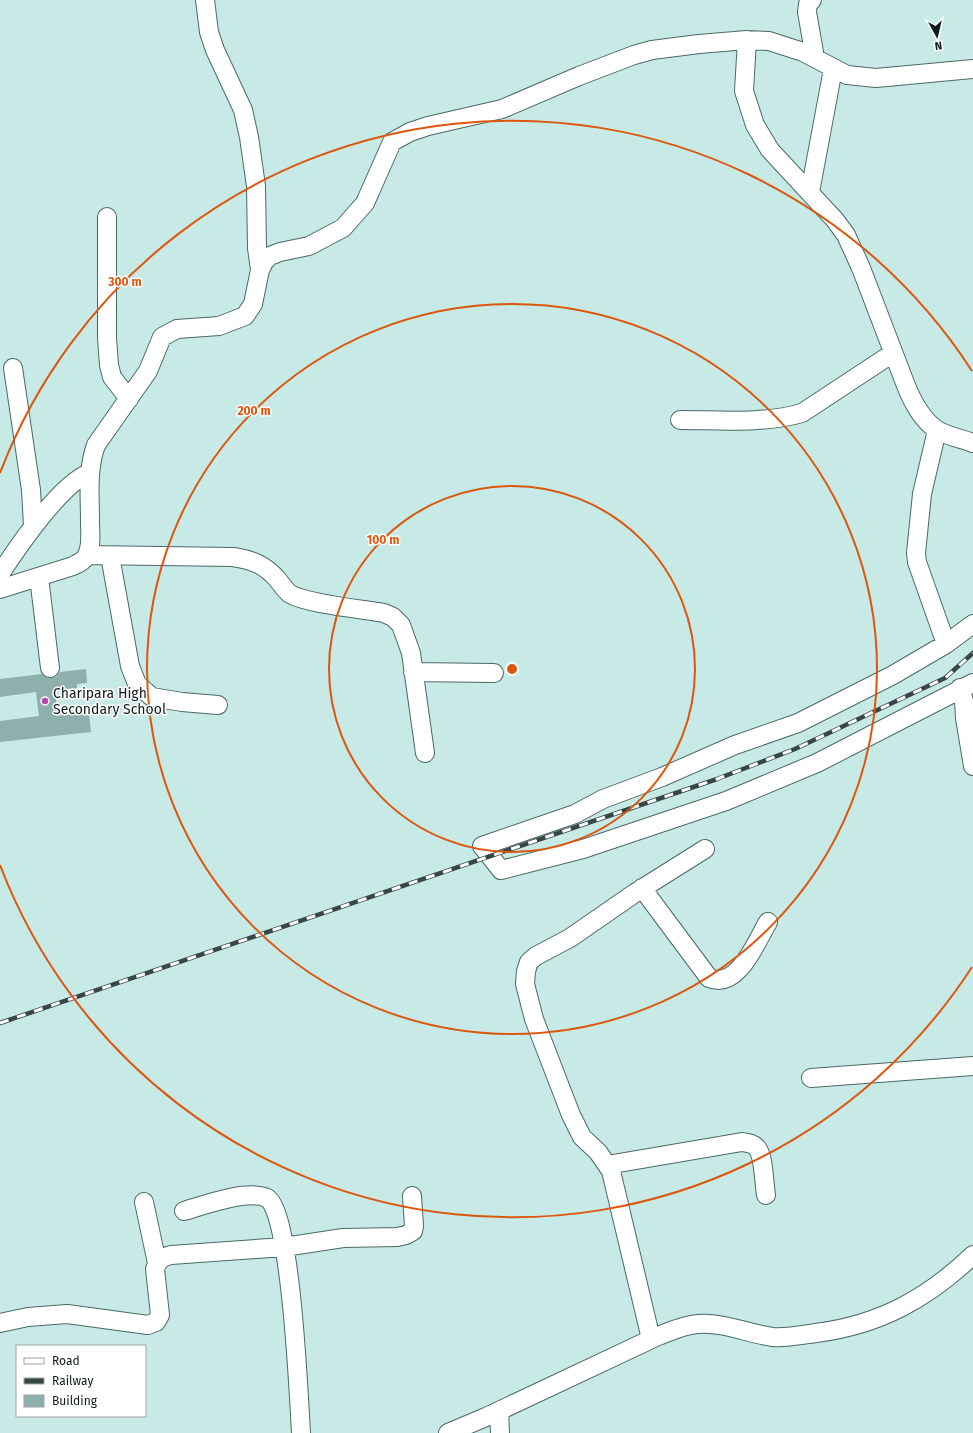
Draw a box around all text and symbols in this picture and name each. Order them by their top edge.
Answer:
north arrow [917,16,957,56]
text: N [934,38,943,52]
text: 300 m [107,275,142,289]
text: 200 m [237,404,271,418]
text: 100 m [367,533,399,547]
centre of rings [505,662,519,676]
place label: Charipara High Secondary School [53,685,166,718]
marker: Charipara High Secondary School [40,696,50,706]
legend [16,1345,146,1417]
text: Road [52,1354,80,1368]
text: Railway [52,1374,93,1388]
text: Building [52,1394,98,1408]

